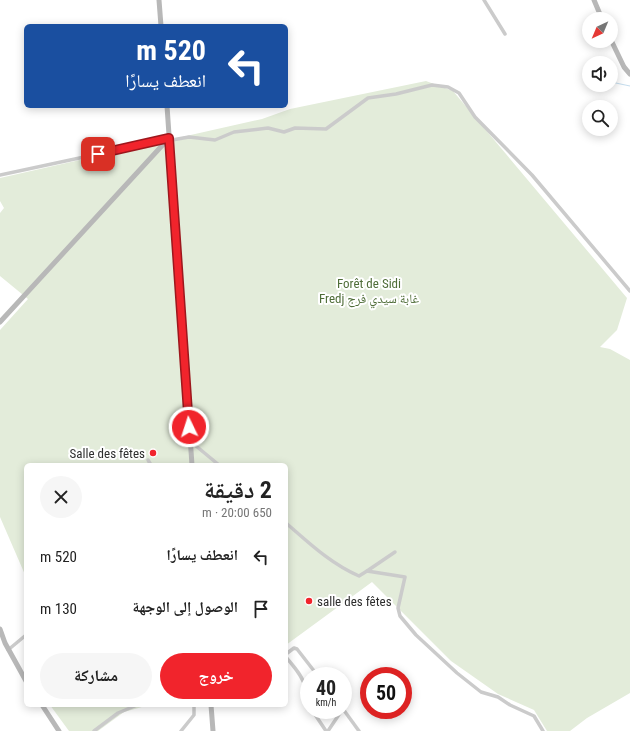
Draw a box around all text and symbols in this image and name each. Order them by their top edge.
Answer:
north arrow [582,12,618,48]
map controls [582,12,618,136]
text: 520 m [136,34,206,67]
icon: left [220,40,272,92]
button: sound [582,56,618,92]
text: انعطف يسارًا [125,70,206,91]
button: search [582,100,618,136]
pin [81,137,115,171]
icon: arrive [87,143,109,165]
park label: Forêt de Sidi Fredj غابة سيدي فرج [319,276,419,309]
position arrow [168,406,210,448]
place label: Salle des fêtes [70,446,145,461]
marker: Salle des fêtes [148,448,158,458]
button: close [40,476,82,518]
text: 2 دقيقة [204,476,272,504]
text: 650 m · 20:00 [202,505,272,520]
text: انعطف يسارًا [167,546,238,564]
icon: left [250,546,272,568]
text: 520 m [40,548,77,566]
place label: salle des fêtes [317,594,392,609]
marker: salle des fêtes [304,596,314,606]
text: الوصول إلى الوجهة [132,598,238,616]
icon: arrive [250,598,272,620]
text: 130 m [40,600,77,618]
button: مشاركة [40,653,152,699]
button: خروج [160,653,272,699]
speed limit sign: 50 [360,667,412,719]
text: 40 [316,676,336,700]
text: km/h [316,697,336,708]

